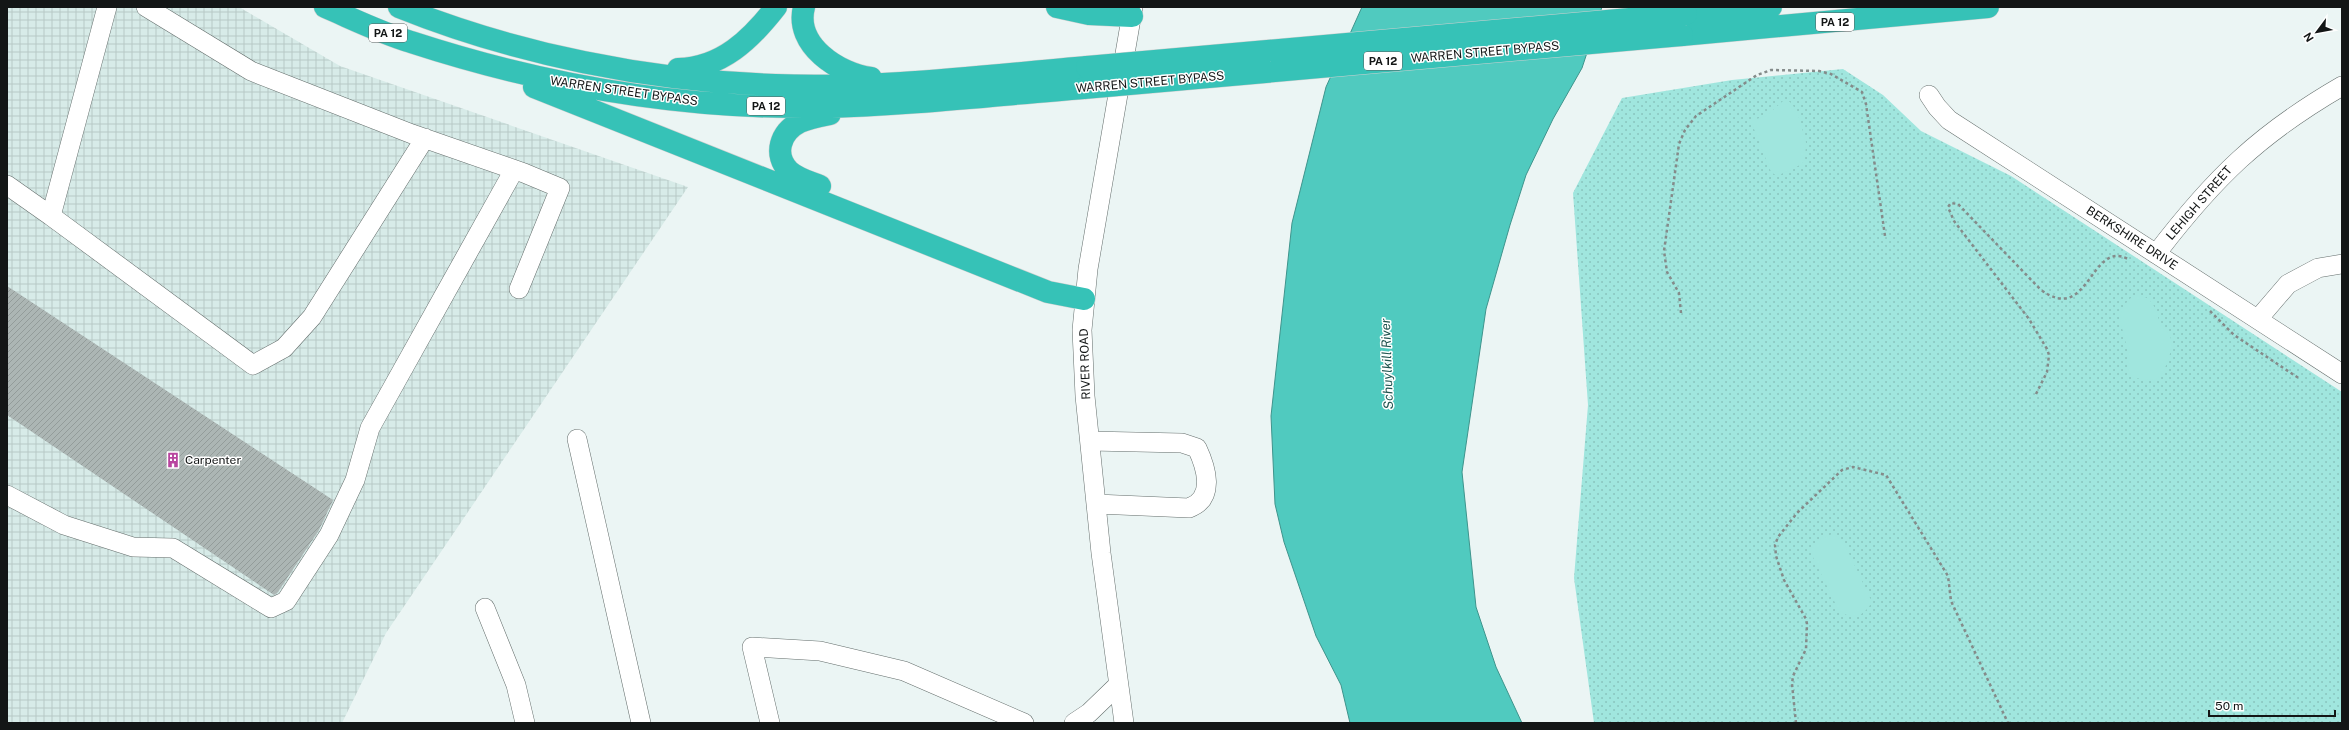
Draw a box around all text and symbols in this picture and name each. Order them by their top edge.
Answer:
north arrow [2297,12,2337,52]
road number: PA 12 [1816,13,1854,31]
road number: PA 12 [369,24,407,42]
text: N [2301,30,2316,44]
street label: WARREN STREET BYPASS [1410,39,1560,65]
road number: PA 12 [1364,52,1402,70]
street label: WARREN STREET BYPASS [1075,69,1225,95]
street label: WARREN STREET BYPASS [549,74,699,108]
road number: PA 12 [747,97,785,115]
street label: LEHIGH STREET [2163,163,2235,243]
street label: BERKSHIRE DRIVE [2084,203,2180,273]
water label: Schuylkill River [1378,318,1396,410]
street label: RIVER ROAD [1077,328,1093,400]
building icon: Carpenter [164,451,182,469]
place label: Carpenter [185,453,241,467]
scale bar [2209,692,2335,718]
text: 50 m [2215,699,2243,713]

